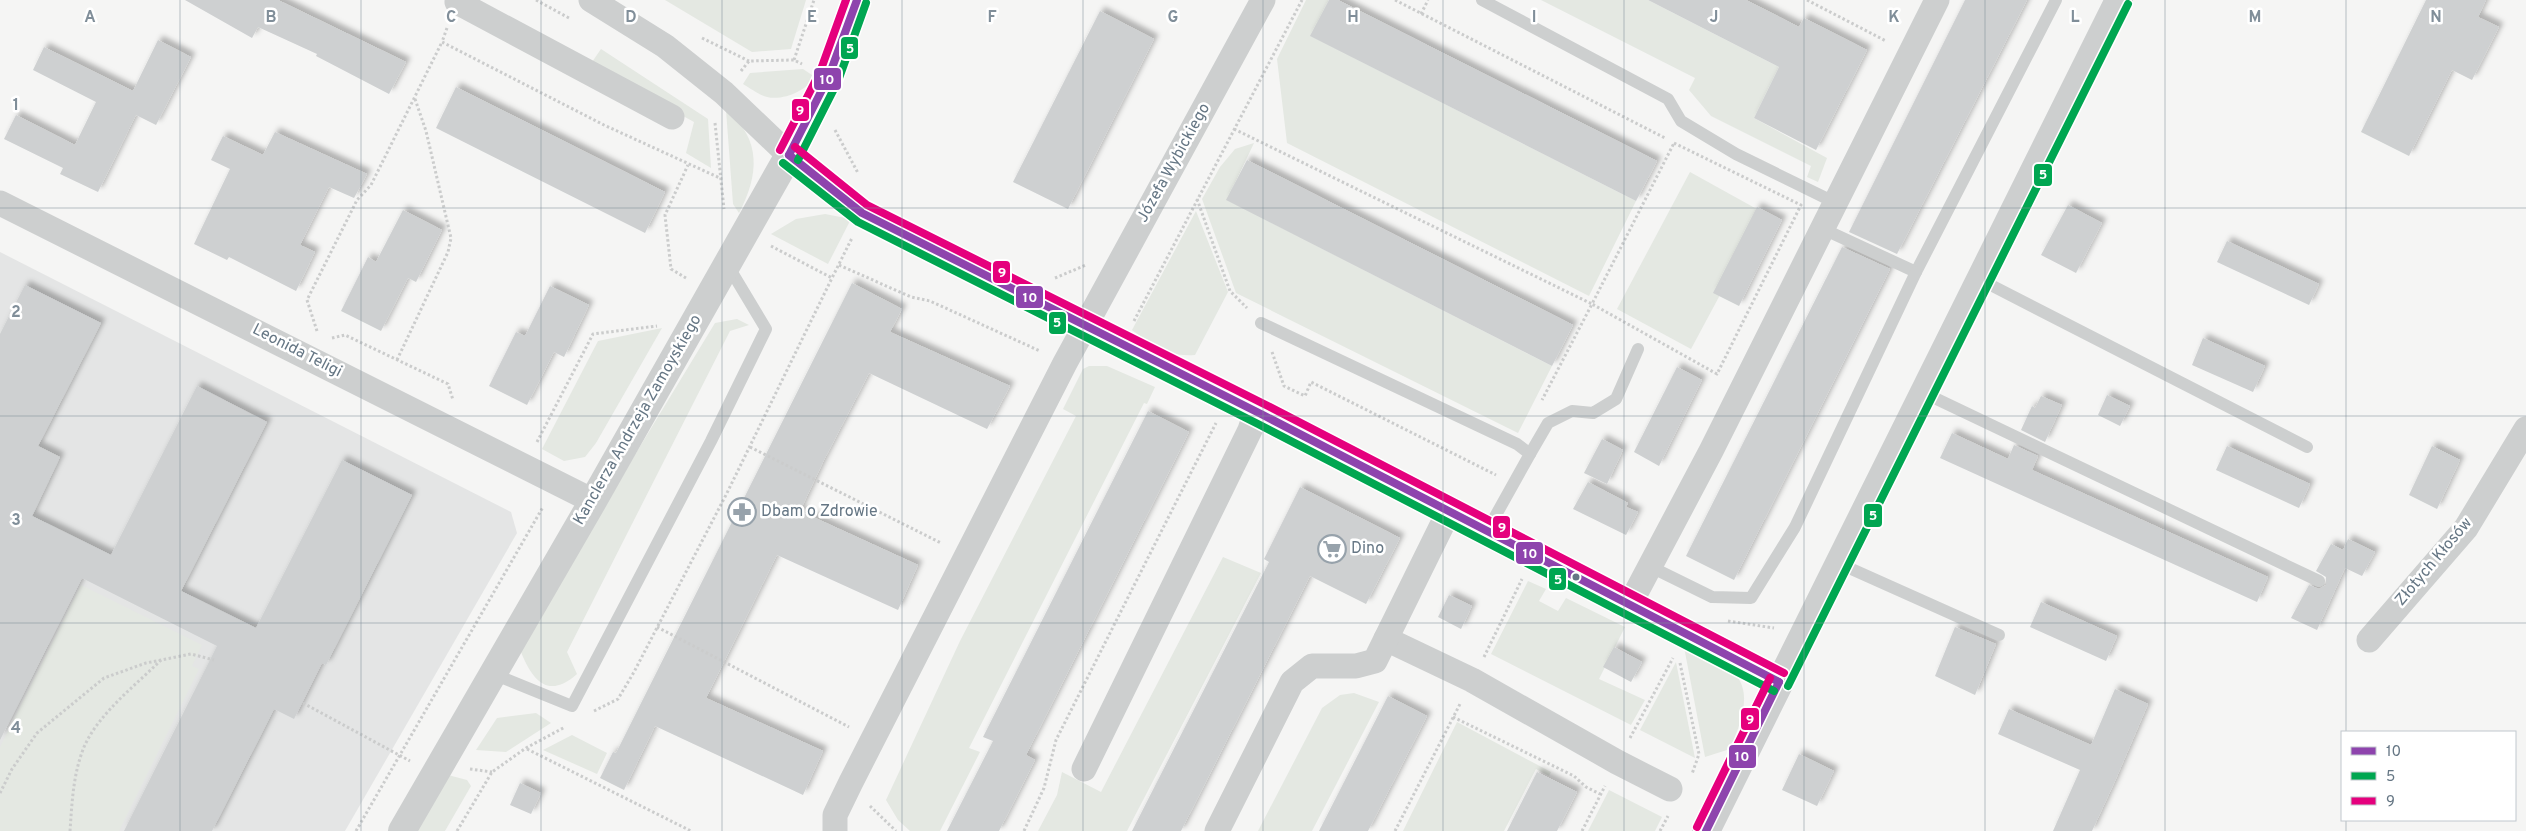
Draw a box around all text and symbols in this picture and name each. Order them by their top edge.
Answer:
text: A [84,8,96,28]
text: B [265,8,277,28]
text: C [446,8,456,28]
text: D [625,8,637,28]
text: E [807,8,817,28]
text: F [987,8,997,28]
text: G [1168,8,1178,28]
text: H [1347,8,1359,28]
text: I [1532,8,1536,28]
text: J [1710,8,1718,28]
text: K [1888,8,1900,28]
text: L [2070,8,2080,28]
text: M [2249,8,2261,28]
text: N [2430,8,2442,28]
line badge: 5 [840,36,859,60]
text: 5 [846,41,854,58]
line badge: 10 [813,67,842,91]
text: 10 [820,72,834,89]
text: 1 [13,96,19,116]
line badge: 9 [791,98,810,122]
street label: Józefa Wybickiego [1133,100,1215,226]
text: 9 [796,103,804,120]
line badge: 5 [2033,163,2053,187]
text: 5 [2039,167,2047,184]
line badge: 9 [992,260,1011,284]
text: 9 [998,265,1006,282]
line badge: 10 [1015,285,1044,309]
text: 10 [1023,290,1037,307]
text: 2 [11,303,21,323]
street label: Kanclerza Andrzeja Zamoyskiego [569,311,707,529]
line badge: 5 [1048,311,1067,335]
text: 5 [1053,315,1061,332]
street label: Leonida Teligi [249,320,345,382]
pharmacy icon: Dbam o Zdrowie [727,497,757,527]
place label: Dbam o Zdrowie [761,502,878,522]
line badge: 5 [1863,503,1883,528]
text: 5 [1869,508,1877,525]
text: 3 [11,511,21,531]
street label: Złotych Kłosów [2391,514,2477,610]
line badge: 9 [1492,515,1511,539]
text: 9 [1498,520,1506,537]
supermarket icon: Dino [1317,534,1347,564]
place label: Dino [1351,539,1384,559]
line badge: 10 [1515,541,1544,565]
text: 10 [1523,546,1537,563]
line badge: 5 [1548,567,1567,591]
text: 5 [1554,572,1562,589]
unlabelled marker [1571,572,1581,582]
line badge: 9 [1740,707,1760,731]
text: 9 [1746,712,1754,729]
text: 4 [11,719,21,739]
legend [2341,731,2516,821]
text: 10 [2386,743,2401,762]
line badge: 10 [1728,744,1757,769]
text: 10 [1735,749,1749,766]
text: 5 [2386,768,2395,787]
text: 9 [2386,793,2395,812]

